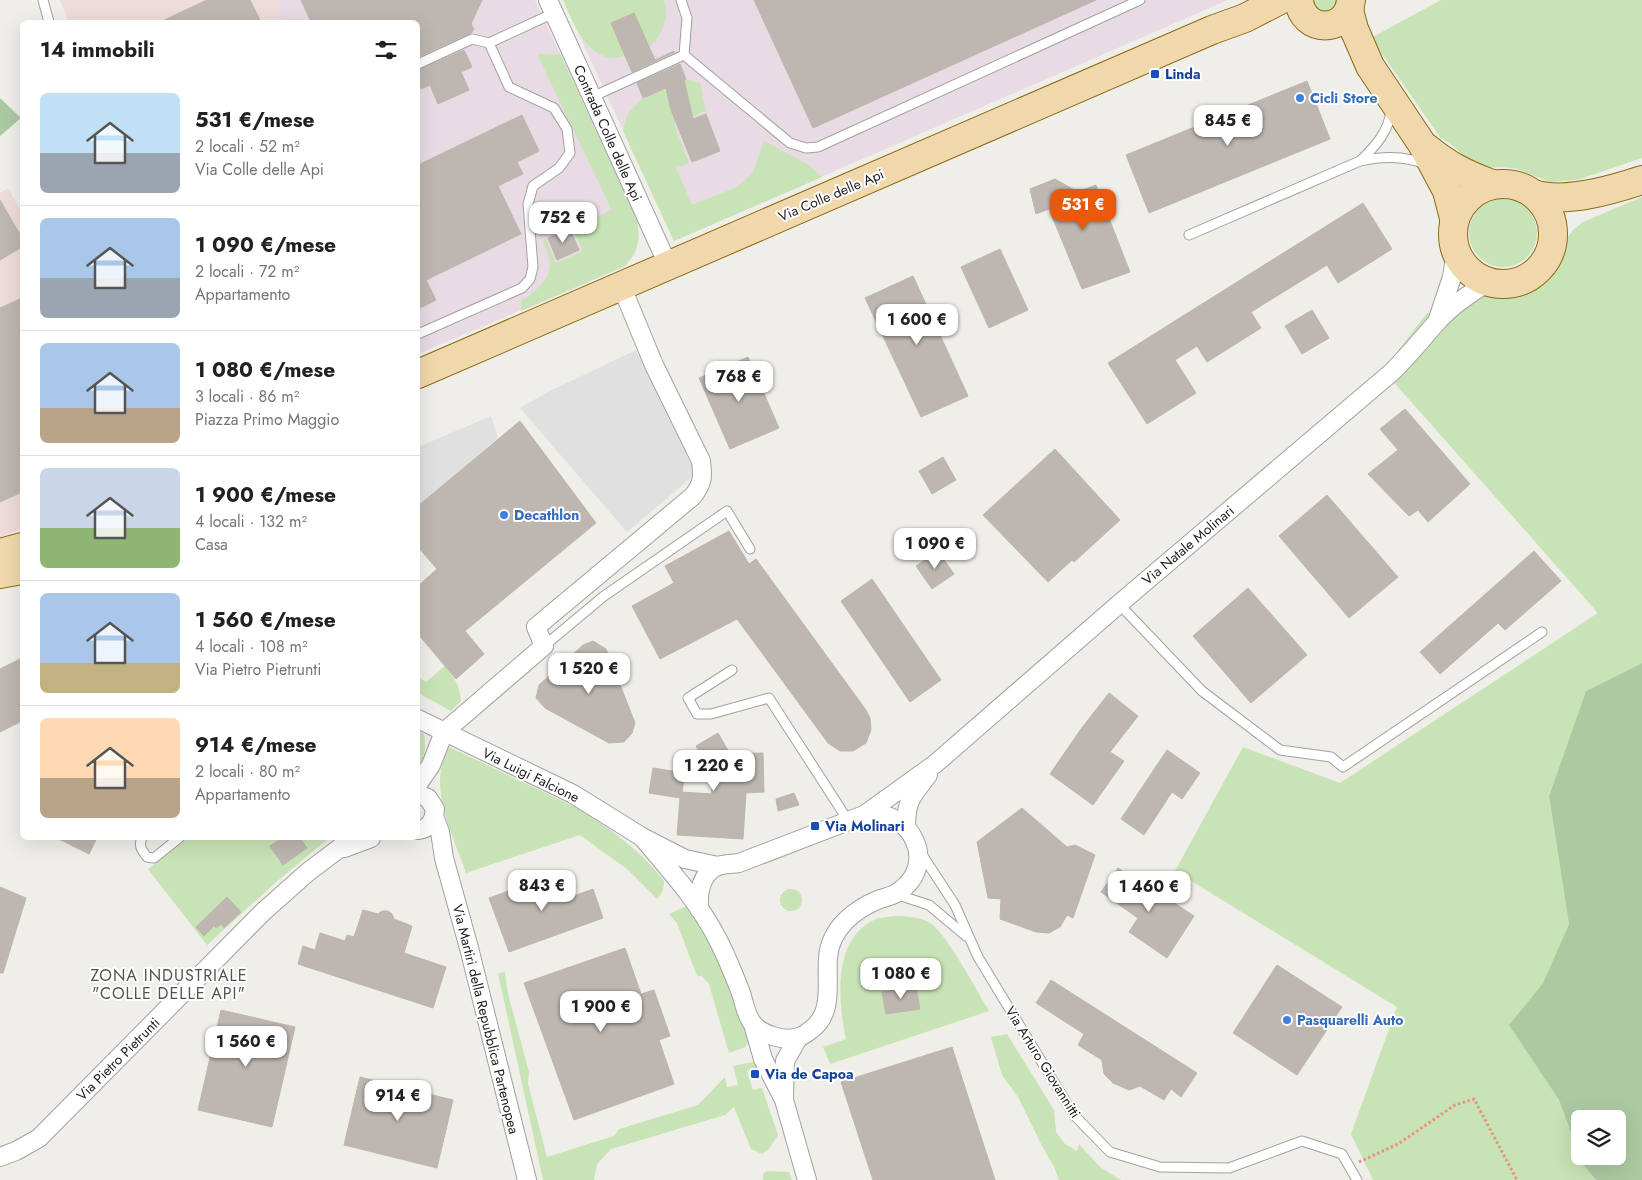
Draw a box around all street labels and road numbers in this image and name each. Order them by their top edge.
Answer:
street label: Contrada Colle delle Api [569,62,647,204]
street label: Via Colle delle Api [775,164,887,226]
street label: Via Natale Molinari [1138,501,1238,589]
street label: Via Luigi Falcione [479,743,583,807]
street label: Via Martiri della Repubblica Partenopea [448,902,524,1136]
street label: Via Arturo Giovannitti [1000,1002,1086,1122]
street label: Via Pietro Pietrunti [72,1013,164,1105]

